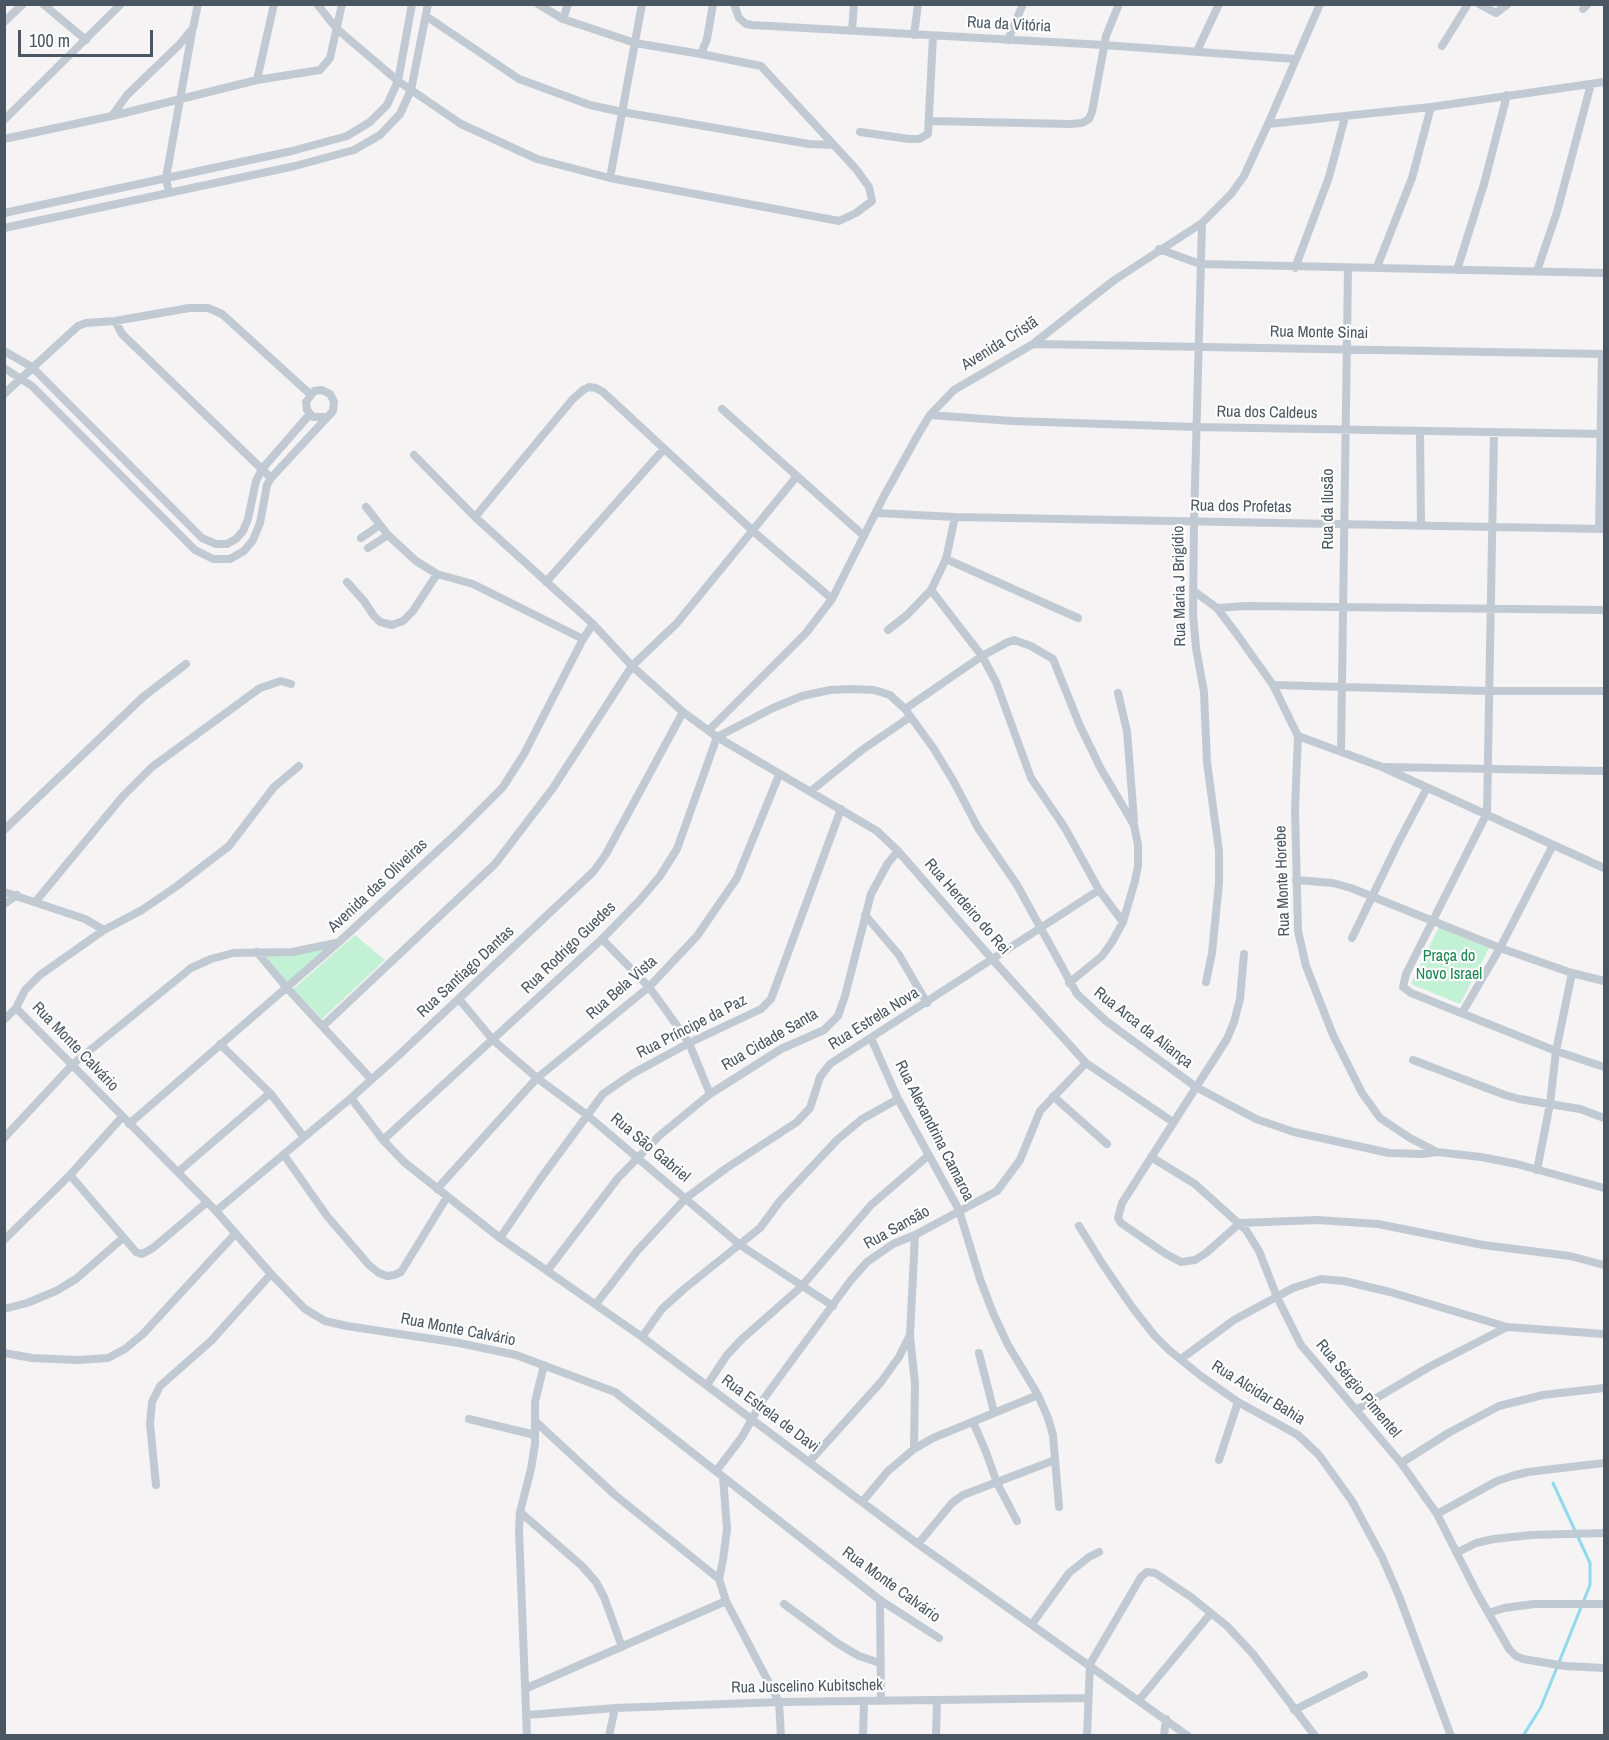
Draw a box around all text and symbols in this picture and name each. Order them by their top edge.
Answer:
street label: Rua da Vitória [966,13,1052,37]
scale bar [21,18,156,56]
text: 100 m [29,28,70,53]
street label: Avenida Cristã [958,313,1042,375]
street label: Rua Monte Sinai [1270,323,1368,343]
street label: Rua dos Caldeus [1217,403,1317,423]
street label: Rua da Ilusão [1319,469,1339,549]
street label: Rua dos Profetas [1190,497,1292,517]
street label: Rua Maria J Brigídio [1169,525,1191,647]
street label: Rua Monte Horebe [1271,825,1295,937]
street label: Avenida das Oliveiras [324,835,432,937]
street label: Rua Herdeiro do Rei [920,855,1014,959]
street label: Rua Rodrigo Guedes [518,898,620,998]
street label: Rua Santiago Dantas [414,922,518,1022]
park label: Praça do Novo Israel [1416,947,1482,985]
street label: Rua Bela Vista [583,952,661,1024]
street label: Rua Arca da Aliança [1090,983,1196,1073]
street label: Rua Estrela Nova [825,984,923,1054]
street label: Rua Príncipe da Paz [634,991,750,1063]
street label: Rua Monte Calvário [28,998,122,1096]
street label: Rua Cidade Santa [718,1005,822,1075]
street label: Rua Alexandrina Camaroa [890,1057,978,1205]
street label: Rua São Gabriel [606,1109,694,1187]
street label: Rua Sansão [861,1202,933,1254]
street label: Rua Monte Calvário [399,1309,517,1351]
street label: Rua Sérgio Pimentel [1312,1336,1404,1442]
street label: Rua Alcidar Bahia [1208,1357,1308,1429]
street label: Rua Estrela de Davi [717,1371,823,1457]
street label: Rua Monte Calvário [838,1543,944,1627]
street label: Rua Juscelino Kubitschek [731,1676,883,1698]

